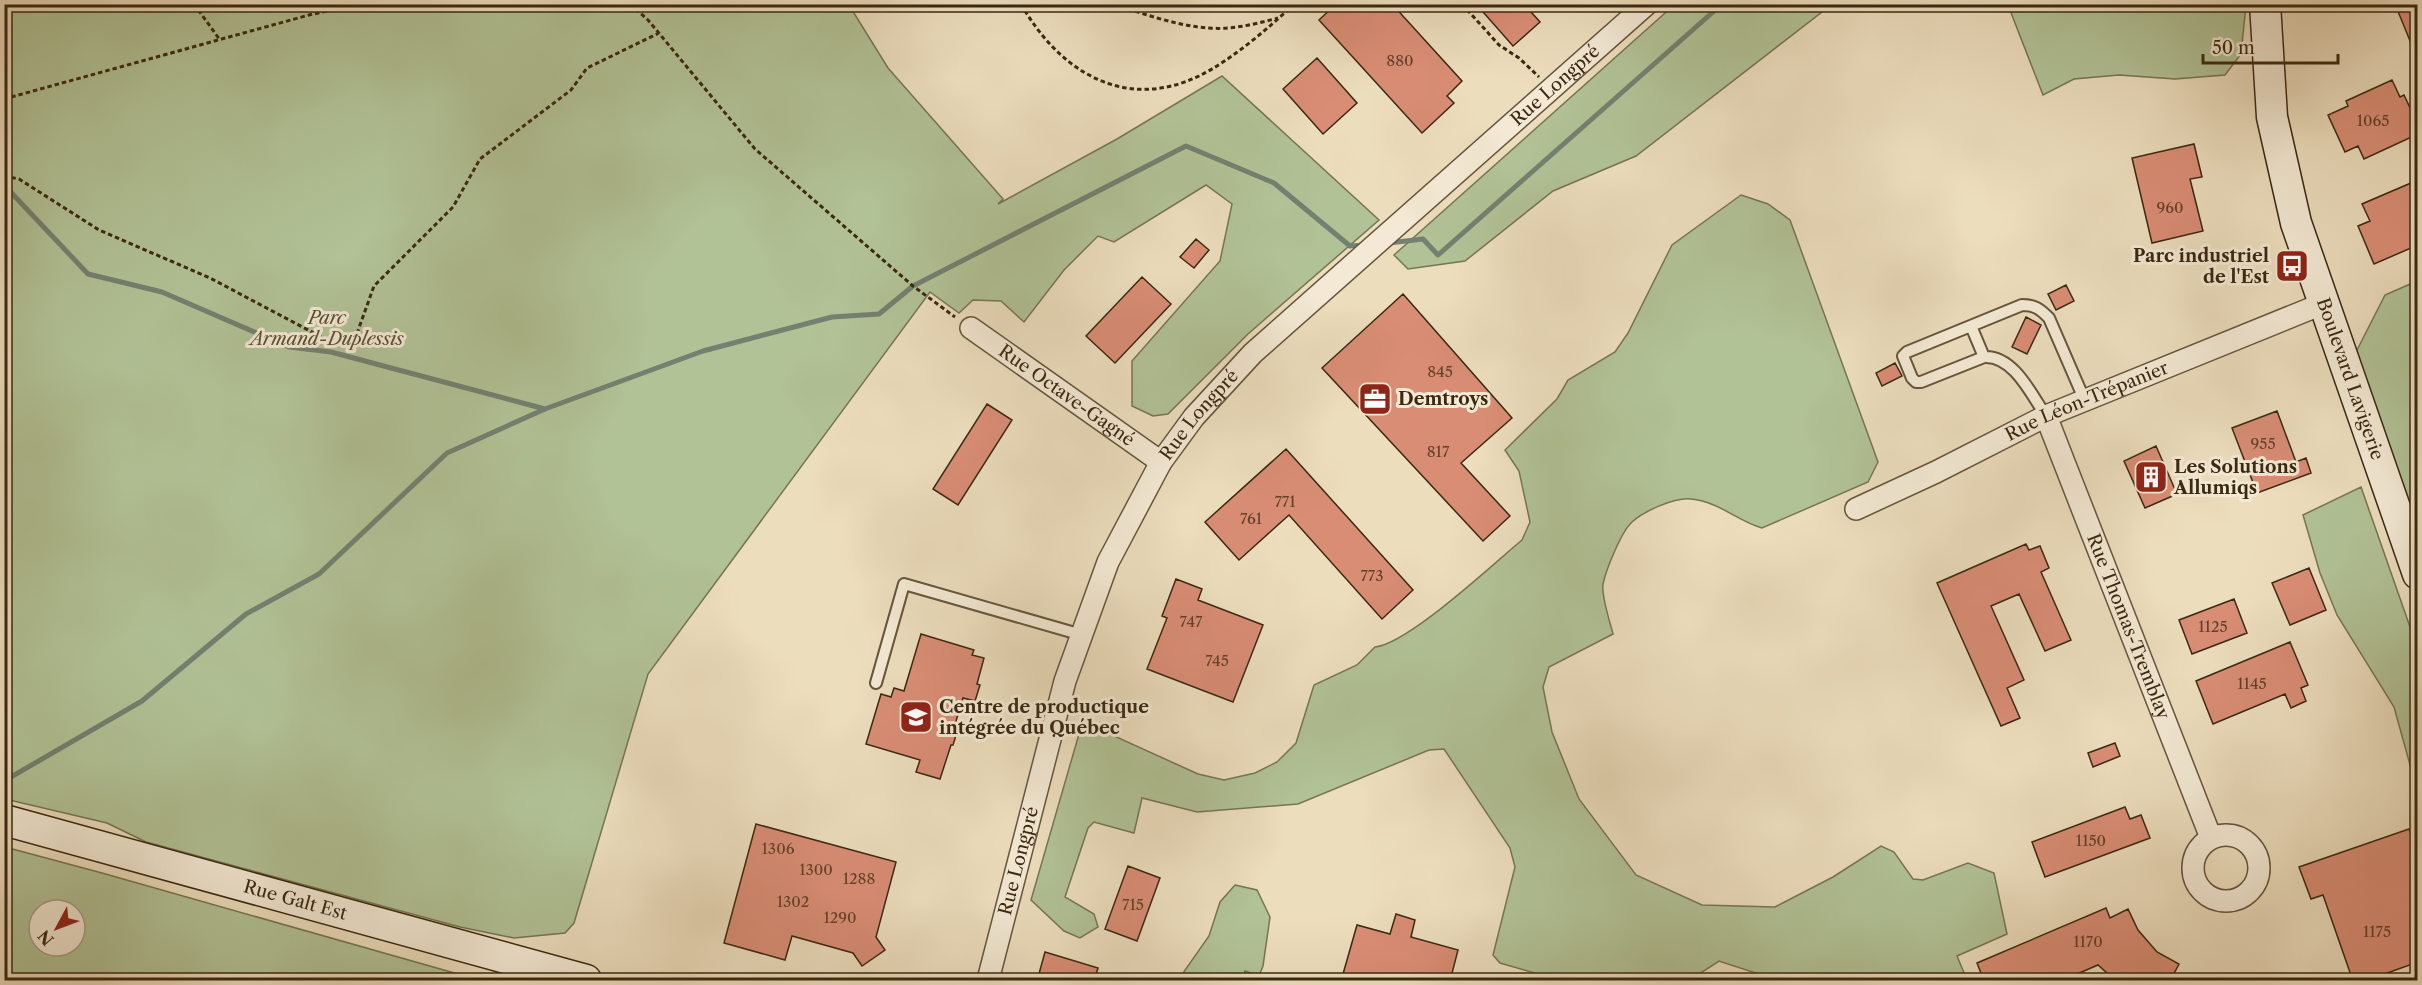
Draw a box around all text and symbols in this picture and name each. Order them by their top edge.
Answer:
scale bar [2203,27,2338,65]
text: 50 m [2212,37,2255,59]
street label: Rue Longpré [1506,40,1604,130]
house number: 880 [1386,51,1414,70]
house number: 1065 [2357,111,2389,130]
house number: 960 [2156,198,2184,217]
place label: Parc industriel de l'Est [2133,245,2270,288]
bus stop icon: Parc industriel de l'Est [2274,248,2310,284]
street label: Boulevard Lavigerie [2312,295,2389,463]
park label: Parc Armand-Duplessis [247,307,404,350]
street label: Rue Octave-Gagné [994,340,1139,451]
street label: Rue Léon-Trépanier [2002,356,2172,446]
house number: 845 [1427,362,1453,381]
street label: Rue Longpré [1155,365,1243,465]
office icon: Demtroys [1357,381,1393,417]
place label: Demtroys [1398,388,1488,410]
house number: 955 [2250,434,2276,453]
house number: 817 [1427,442,1450,461]
place label: Les Solutions Allumiqs [2173,456,2297,499]
building icon: Les Solutions Allumiqs [2133,459,2169,495]
house number: 771 [1274,492,1296,511]
house number: 761 [1240,509,1263,528]
street label: Rue Thomas-Tremblay [2082,531,2175,723]
house number: 773 [1360,566,1384,585]
house number: 747 [1180,612,1203,631]
house number: 1125 [2198,617,2228,636]
house number: 745 [1205,651,1229,670]
house number: 1145 [2237,674,2267,693]
place label: Centre de productique intégrée du Québec [939,696,1149,739]
school or university icon: Centre de productique intégrée du Québec [898,699,934,735]
street label: Rue Longpré [994,804,1043,918]
house number: 1150 [2076,831,2106,850]
house number: 1306 [762,839,795,858]
house number: 1300 [799,860,833,879]
house number: 1288 [843,869,875,888]
street label: Rue Galt Est [241,875,350,925]
house number: 1302 [777,892,809,911]
house number: 715 [1122,895,1144,914]
north arrow [27,898,87,958]
house number: 1290 [823,908,857,927]
house number: 1175 [2363,922,2391,941]
text: N [34,926,58,950]
house number: 1170 [2073,932,2103,951]

